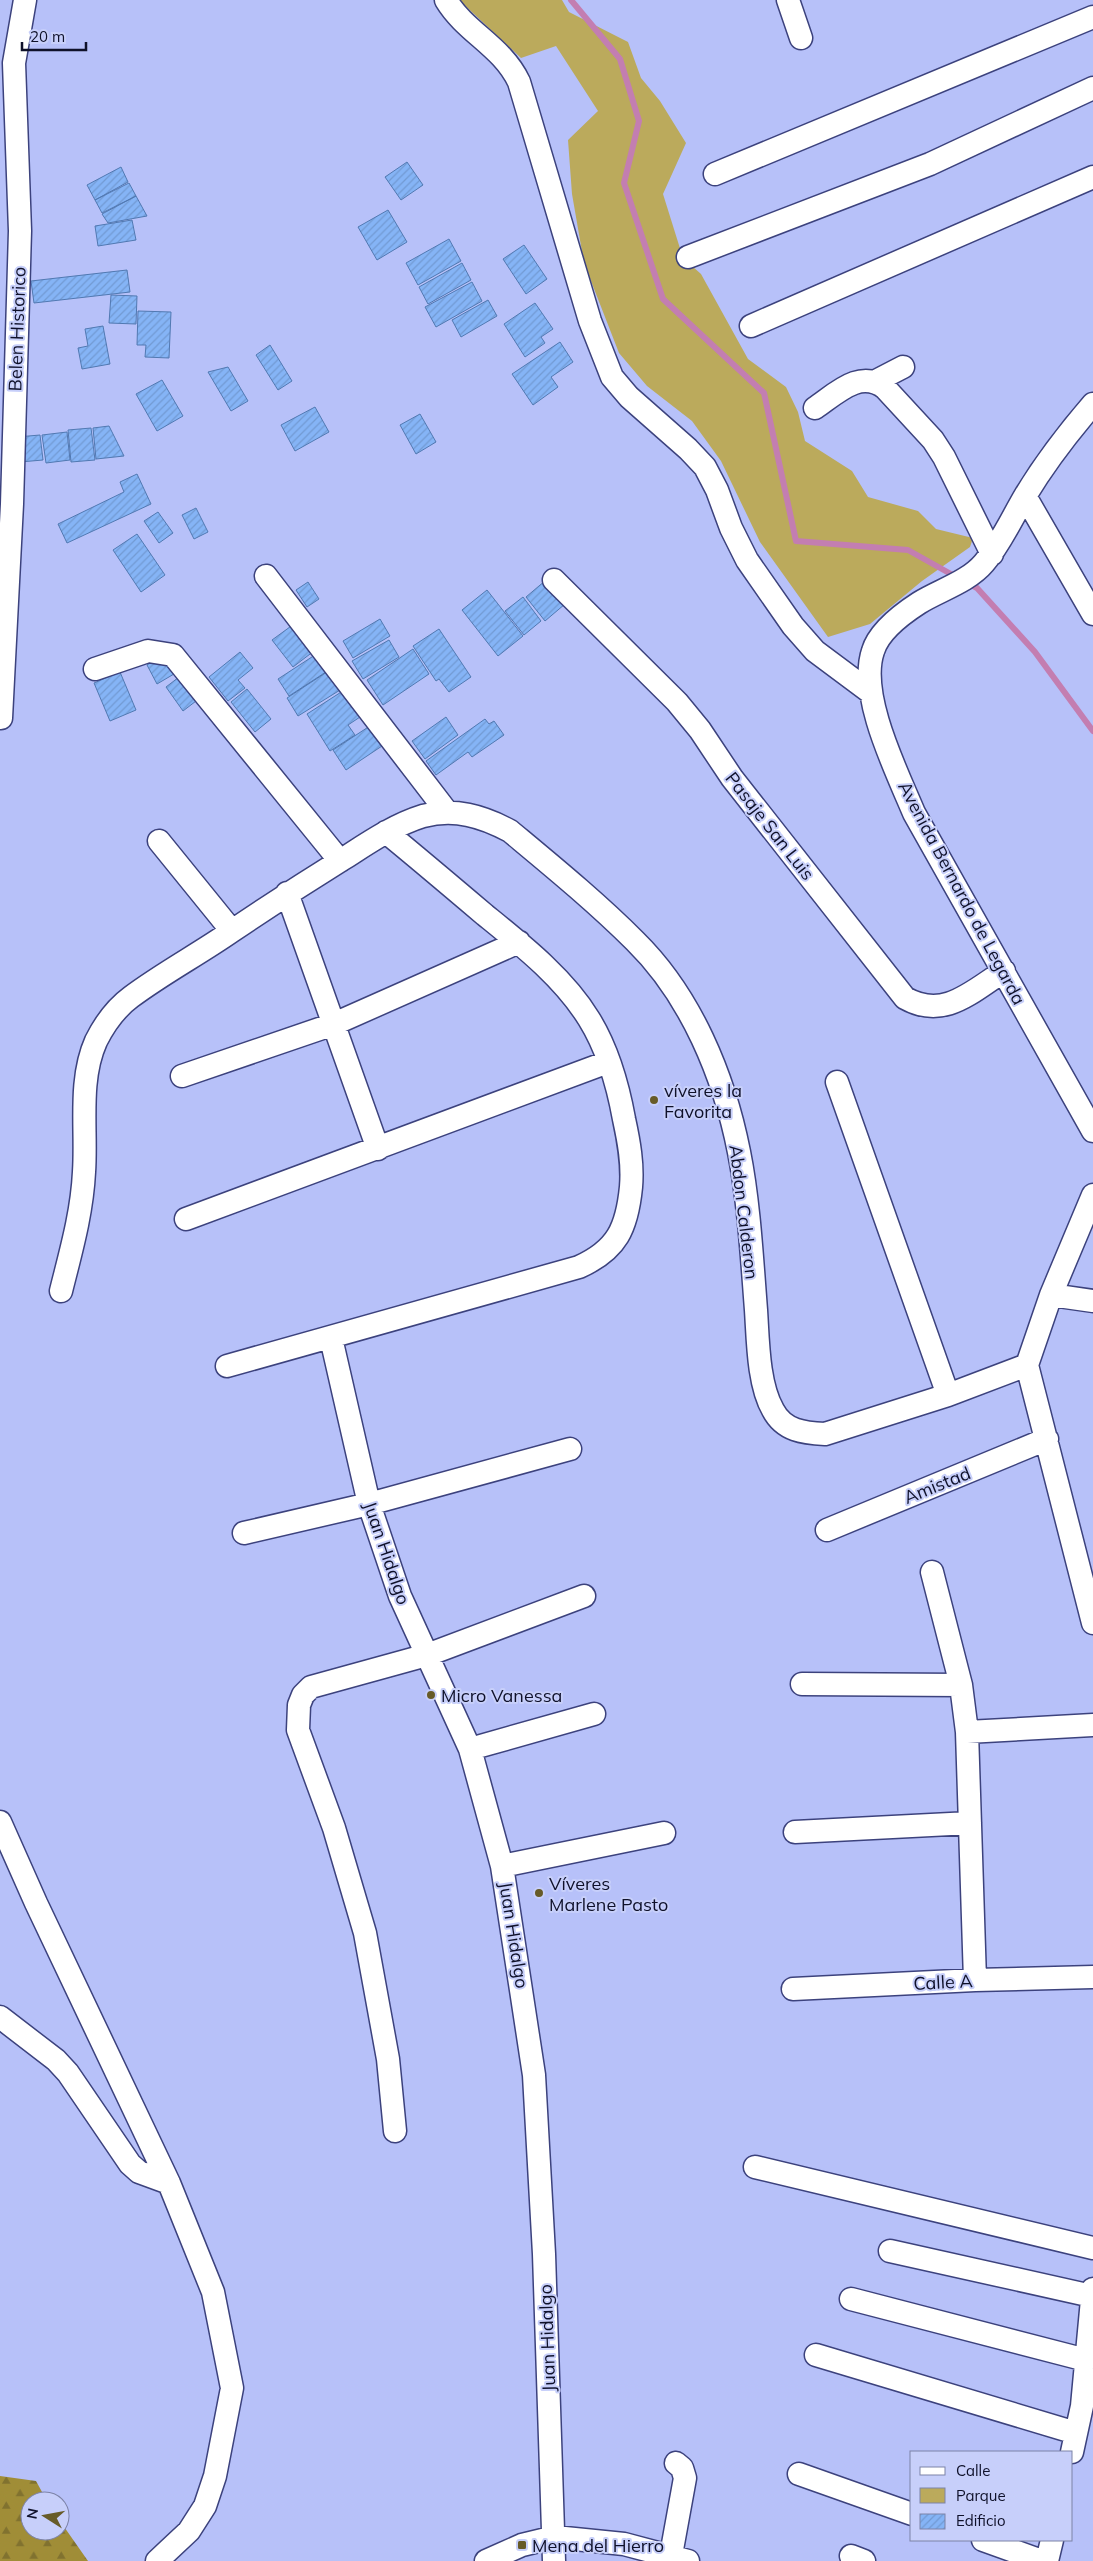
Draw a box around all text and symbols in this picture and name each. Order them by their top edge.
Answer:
scale bar [22,20,86,52]
text: 20 m [30,27,65,46]
street label: Belen Historico [3,266,31,392]
street label: Pasaje San Luis [721,767,819,885]
street label: Avenida Bernardo de Legarda [893,777,1031,1009]
place label: víveres la Favorita [664,1079,742,1123]
marker: víveres la Favorita [648,1094,660,1106]
street label: Abdon Calderon [724,1143,764,1281]
street label: Amistad [900,1461,974,1509]
street label: Juan Hidalgo [359,1498,415,1608]
place label: Micro Vanessa [441,1684,562,1707]
marker: Micro Vanessa [425,1689,437,1701]
place label: Víveres Marlene Pasto [549,1872,668,1916]
street label: Juan Hidalgo [494,1880,534,1990]
marker: Víveres Marlene Pasto [533,1887,545,1899]
street label: Calle A [913,1969,973,1995]
street label: Juan Hidalgo [534,2284,560,2392]
legend [910,2451,1073,2541]
text: Calle [956,2461,990,2480]
text: Parque [956,2486,1006,2505]
north arrow [20,2491,70,2541]
text: N [22,2507,42,2520]
text: Edificio [956,2511,1006,2530]
place label: Mena del Hierro [532,2534,664,2557]
marker: Mena del Hierro [516,2539,528,2551]

